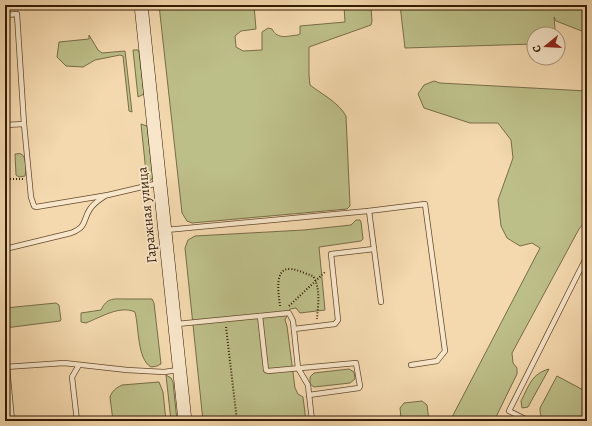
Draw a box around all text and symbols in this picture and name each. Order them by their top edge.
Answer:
north arrow [526,26,566,66]
text: С [529,43,545,54]
street label: Гаражная улица [132,165,162,264]

